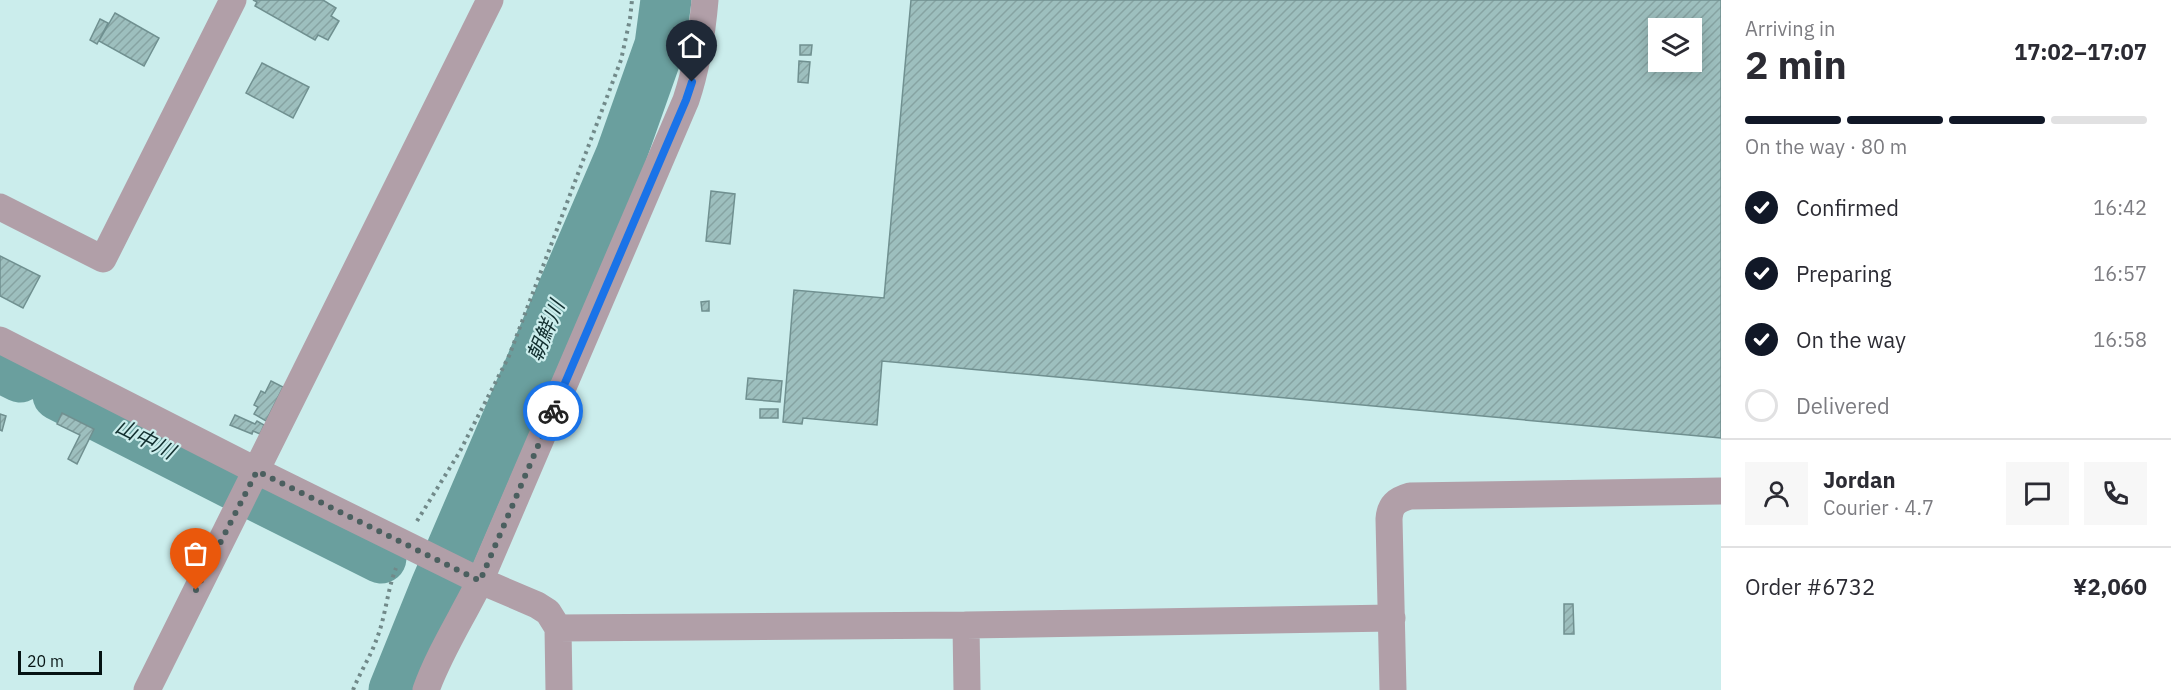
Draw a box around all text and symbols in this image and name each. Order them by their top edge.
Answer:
text: Arriving in [1745,15,1835,42]
map controls [1648,18,1702,72]
button: layers [1648,18,1702,72]
pin [666,20,717,82]
icon: home [675,29,708,62]
text: 17:02–17:07 [2014,37,2147,66]
text: 2 min [1745,39,1847,90]
text: On the way · 80 m [1745,133,1907,160]
icon: check [1745,191,1778,224]
text: Confirmed [1796,193,1899,222]
text: 16:42 [2093,194,2147,221]
icon: check [1745,257,1778,290]
text: Preparing [1796,259,1891,288]
text: 16:57 [2093,260,2147,287]
water label: 朝鮮川 [520,294,571,365]
icon: check [1745,323,1778,356]
text: On the way [1796,325,1906,354]
text: 16:58 [2093,326,2147,353]
courier [523,381,583,441]
text: Delivered [1796,391,1890,420]
icon: bike [537,395,570,428]
water label: 山中川 [111,411,182,466]
button: person [1745,462,1808,525]
button: chat [2006,462,2069,525]
button: phone [2084,462,2147,525]
text: Jordan [1823,465,1896,494]
text: Courier · 4.7 [1823,494,1934,521]
pin [170,528,221,590]
icon: bag [179,537,212,570]
text: Order #6732 [1745,572,1875,601]
text: ¥2,060 [2073,572,2147,601]
scale bar [18,648,102,676]
text: 20 m [27,651,64,671]

